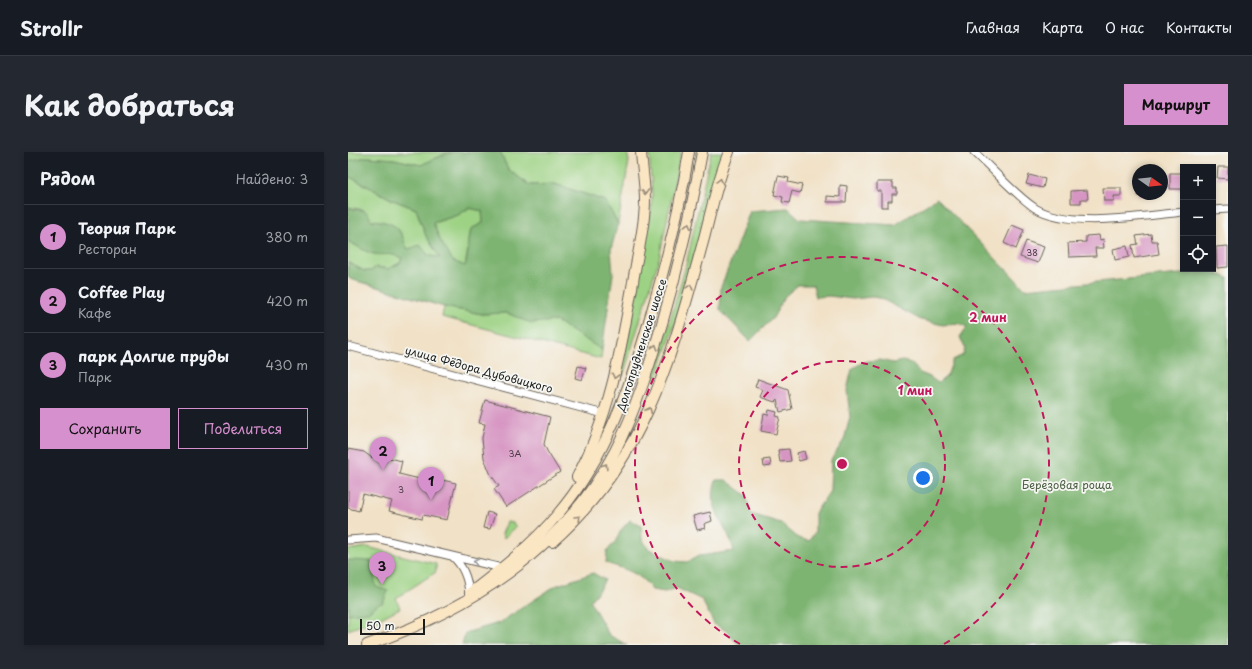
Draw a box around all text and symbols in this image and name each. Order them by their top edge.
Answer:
text: Strollr [20,14,83,42]
text: Главная [966,17,1020,38]
text: Карта [1042,17,1083,38]
text: О нас [1105,17,1144,38]
text: Контакты [1166,17,1232,38]
text: Как добраться [24,83,235,126]
button: Маршрут [1124,84,1228,125]
north arrow [1132,164,1168,200]
map controls [1180,164,1216,272]
button: + [1180,164,1216,200]
text: Рядом [40,165,95,191]
text: Найдено: 3 [236,169,308,188]
one-way arrow [715,178,724,185]
one-way arrow [640,189,649,195]
button: − [1180,200,1216,236]
text: Теория Парк [78,216,176,239]
one-way arrow [683,222,691,229]
text: 1 [50,227,56,246]
text: 380 m [265,227,308,246]
button: locate [1180,236,1216,272]
text: Ресторан [78,239,137,258]
house number: 38 [1026,245,1038,259]
street label: Долгопрудненское шоссе [611,276,671,414]
text: Coffee Play [78,280,165,303]
one-way arrow [686,284,694,290]
text: 2 [48,291,58,310]
text: 420 m [266,291,308,310]
text: Кафе [78,303,111,322]
text: 2 мин [969,308,1007,326]
street label: улица Фёдора Дубовицкого [403,341,555,397]
text: парк Долгие пруды [78,344,229,367]
one-way arrow [650,344,659,351]
text: 3 [49,355,57,374]
text: 430 m [266,355,308,374]
text: Парк [78,367,112,386]
one-way arrow [611,372,620,379]
text: 1 мин [898,381,933,399]
one-way arrow [644,407,652,415]
button: Сохранить [40,408,170,449]
button: Поделиться [178,408,308,449]
pin: 2 [370,437,396,470]
house number: 3А [509,446,522,460]
centre of rings [835,457,849,471]
one-way arrow [600,464,607,471]
pin: 1 [418,467,444,500]
your location [913,468,933,488]
park label: Берёзовая роща [1022,476,1112,493]
house number: 3 [398,482,404,496]
one-way arrow [573,516,580,523]
pin: 3 [369,552,395,585]
one-way arrow [473,559,479,567]
scale bar [360,617,425,636]
text: 50 m [366,617,395,634]

